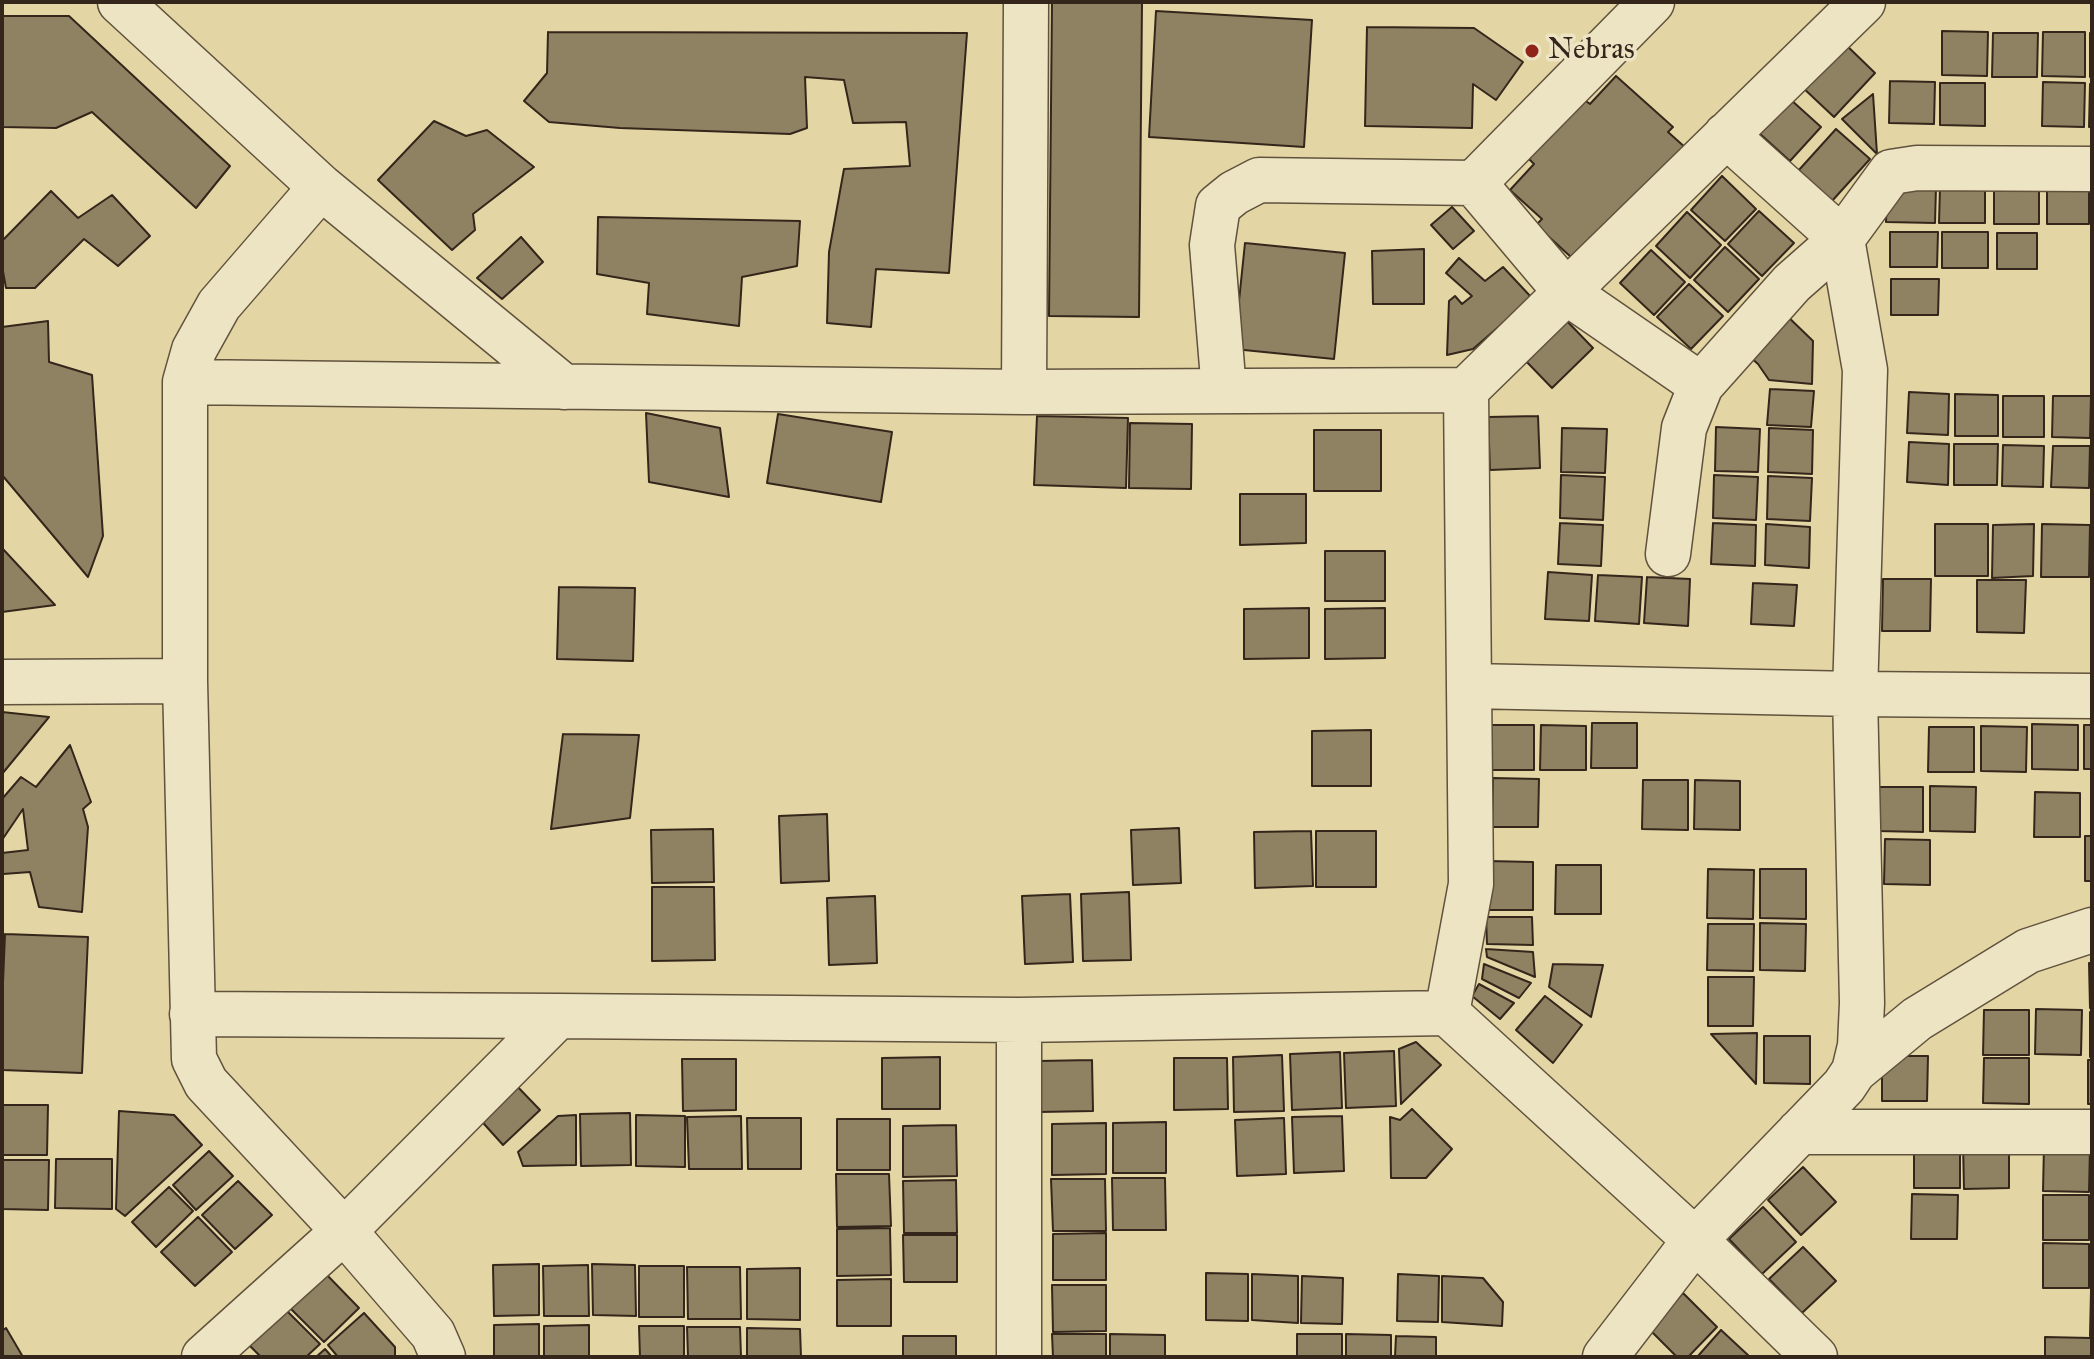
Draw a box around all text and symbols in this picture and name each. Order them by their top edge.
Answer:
place label: Nebras [1548,33,1635,69]
marker: Nebras [1523,42,1541,60]

